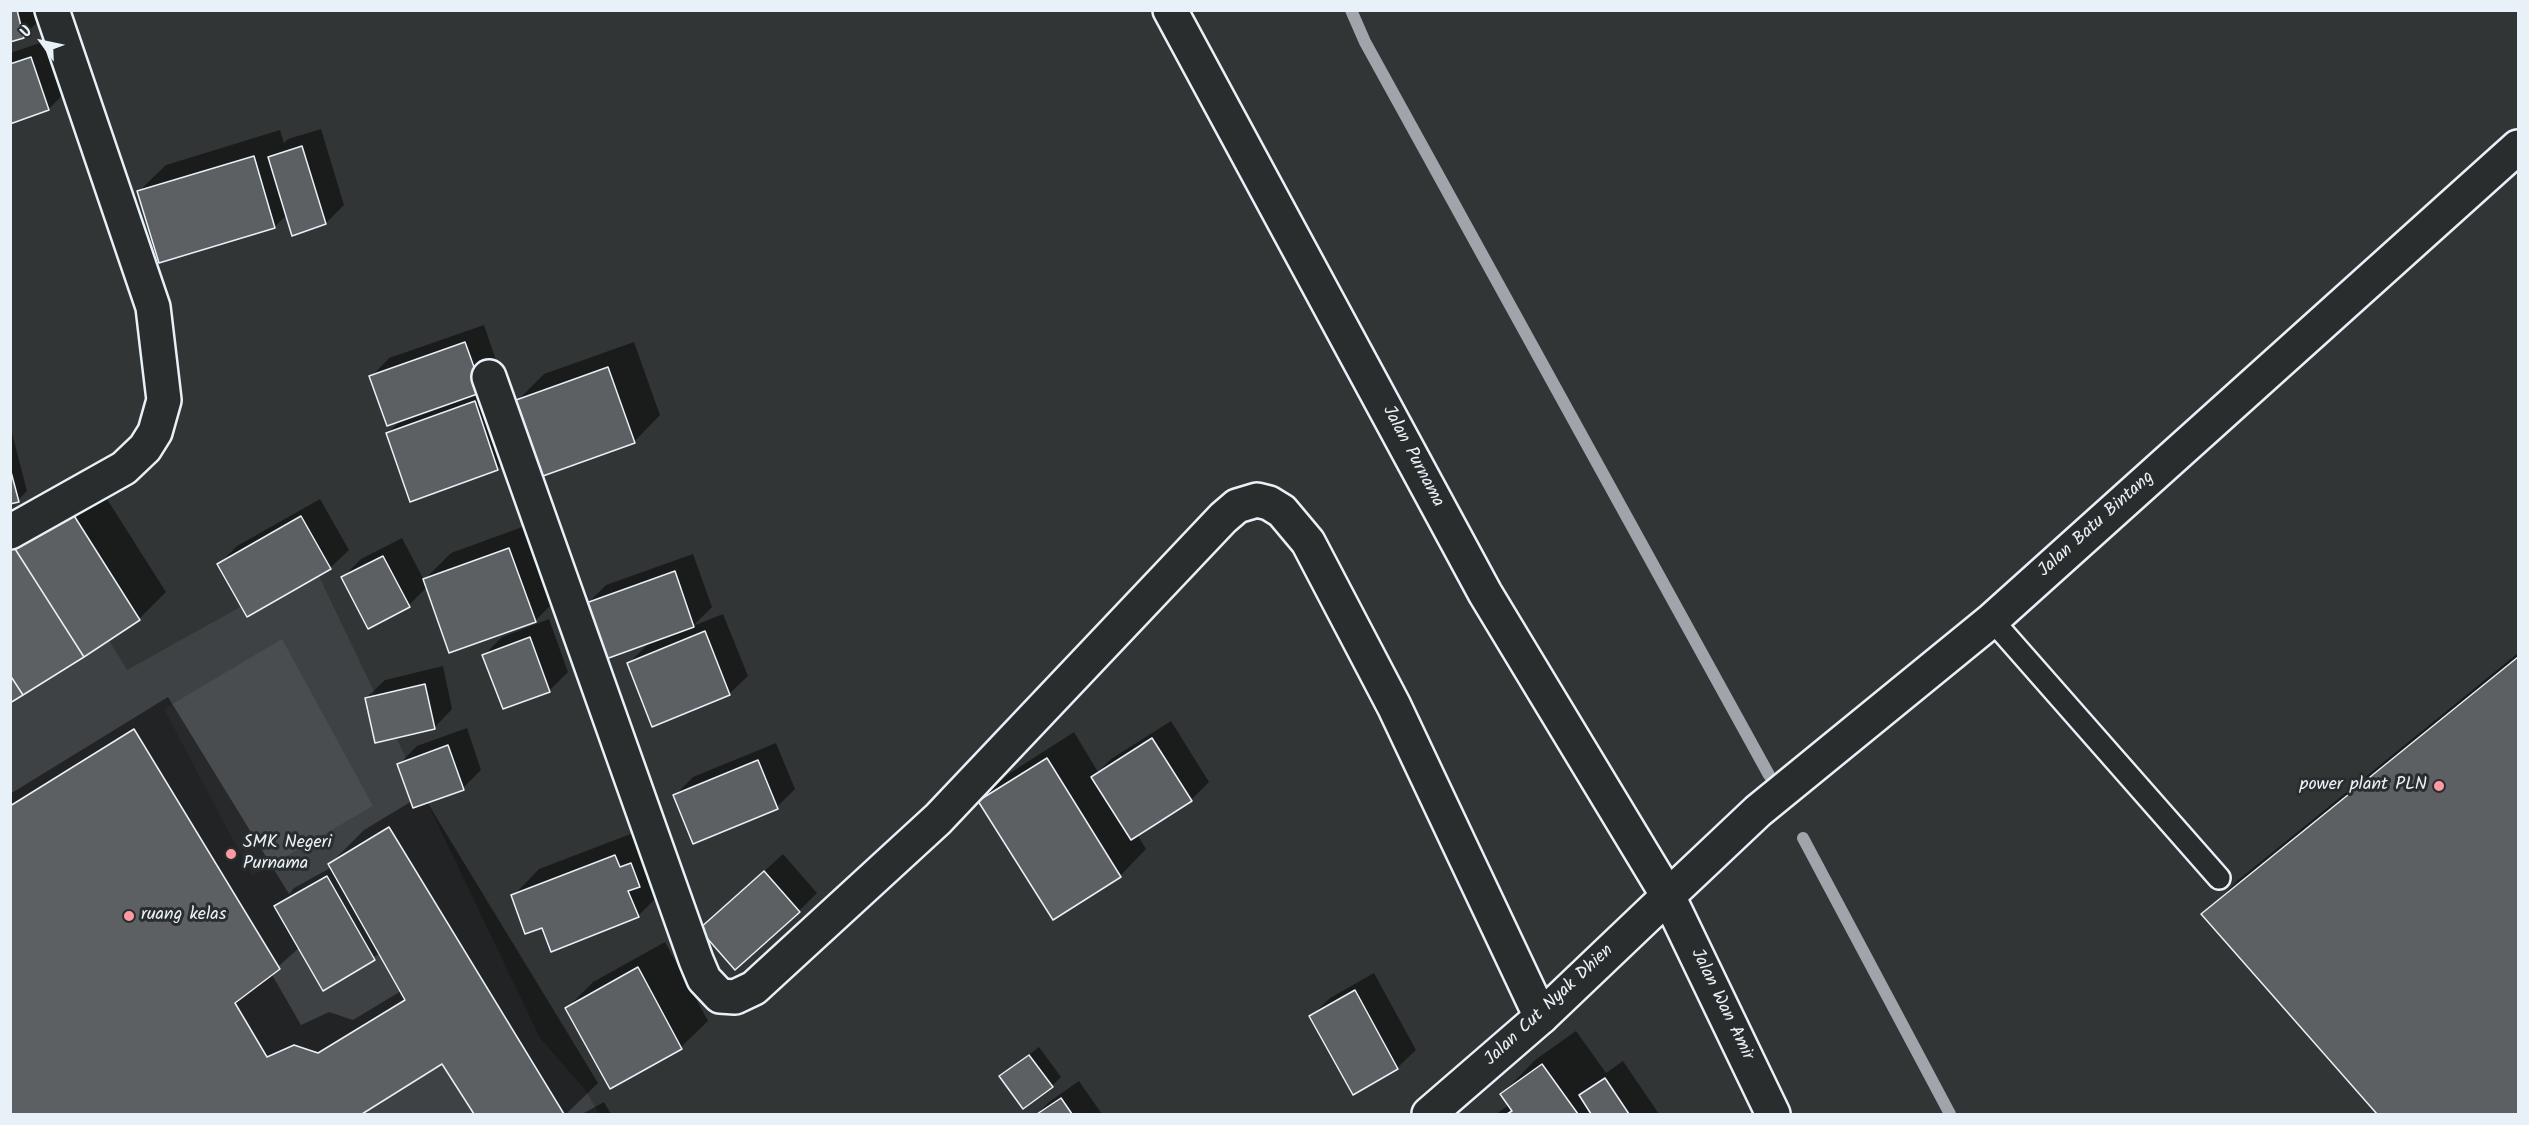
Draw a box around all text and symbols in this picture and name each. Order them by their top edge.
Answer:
north arrow [12,12,72,72]
text: U [13,21,40,43]
street label: Jalan Purnama [1376,403,1448,511]
street label: Jalan Batu Bintang [2035,467,2159,583]
place label: power plant PLN [2300,775,2427,797]
marker: power plant PLN [2432,779,2446,793]
place label: SMK Negeri Purnama [243,833,332,876]
marker: SMK Negeri Purnama [224,847,238,861]
place label: ruang kelas [141,905,226,927]
marker: ruang kelas [122,909,136,923]
street label: Jalan Cut Nyak Dhien [1481,941,1619,1071]
street label: Jalan Wan Amir [1685,946,1757,1064]

